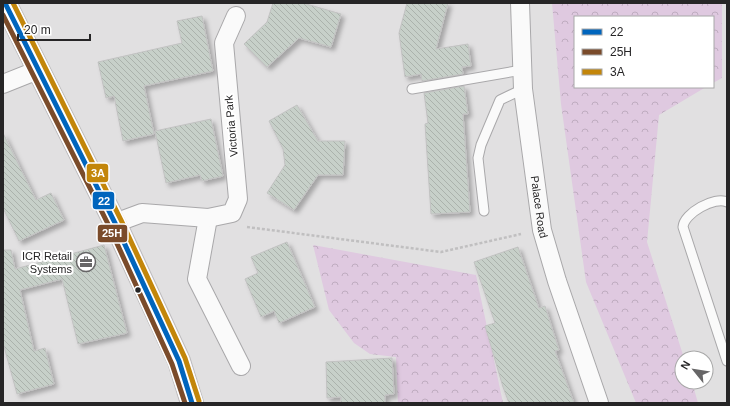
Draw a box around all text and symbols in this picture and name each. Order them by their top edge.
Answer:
scale bar [18,16,90,42]
legend [574,16,714,88]
text: 20 m [24,23,51,37]
text: 22 [610,25,624,39]
text: 25H [610,45,632,59]
text: 3A [610,65,625,79]
street label: Victoria Park [222,94,240,157]
line badge: 3A [86,163,109,183]
text: 3A [91,167,105,179]
street label: Palace Road [529,175,550,240]
line badge: 22 [92,191,115,210]
text: 22 [98,195,110,207]
line badge: 25H [97,224,128,243]
text: 25H [102,227,122,239]
place label: ICR Retail Systems [22,250,72,275]
office icon: ICR Retail Systems [75,251,97,273]
unlabelled marker [133,285,143,295]
north arrow [674,350,714,390]
text: N [678,359,693,371]

